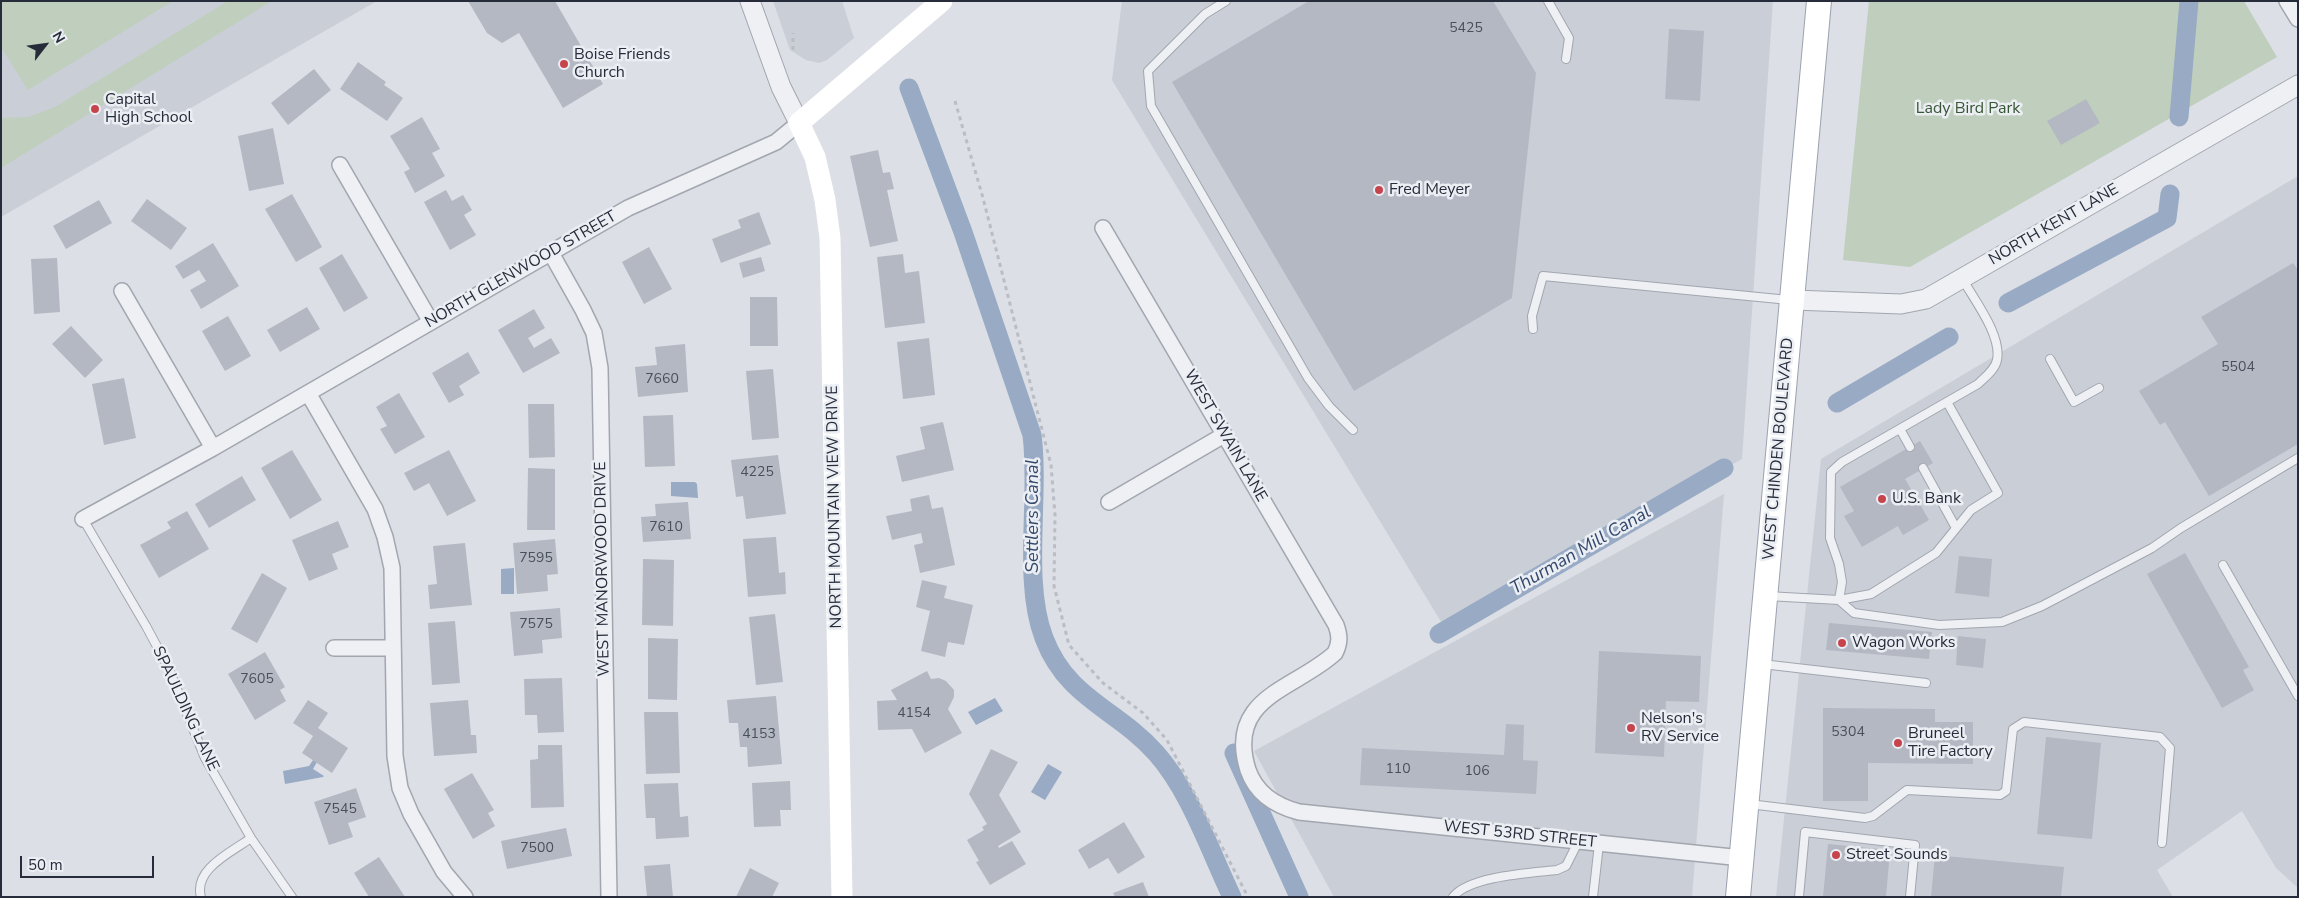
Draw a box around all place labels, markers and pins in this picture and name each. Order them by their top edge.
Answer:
place label: Boise Friends Church [574,45,670,83]
marker: Boise Friends Church [558,58,570,70]
place label: Capital High School [105,90,192,128]
marker: Capital High School [89,103,101,115]
place label: Fred Meyer [1389,180,1470,200]
marker: Fred Meyer [1373,184,1385,196]
place label: U.S. Bank [1892,489,1961,509]
marker: U.S. Bank [1876,493,1888,505]
place label: Wagon Works [1852,633,1956,653]
marker: Wagon Works [1836,637,1848,649]
place label: Nelson's RV Service [1641,709,1719,747]
marker: Nelson's RV Service [1625,722,1637,734]
place label: Bruneel Tire Factory [1908,724,1993,762]
marker: Bruneel Tire Factory [1892,737,1904,749]
place label: Street Sounds [1846,845,1948,865]
marker: Street Sounds [1830,849,1842,861]

